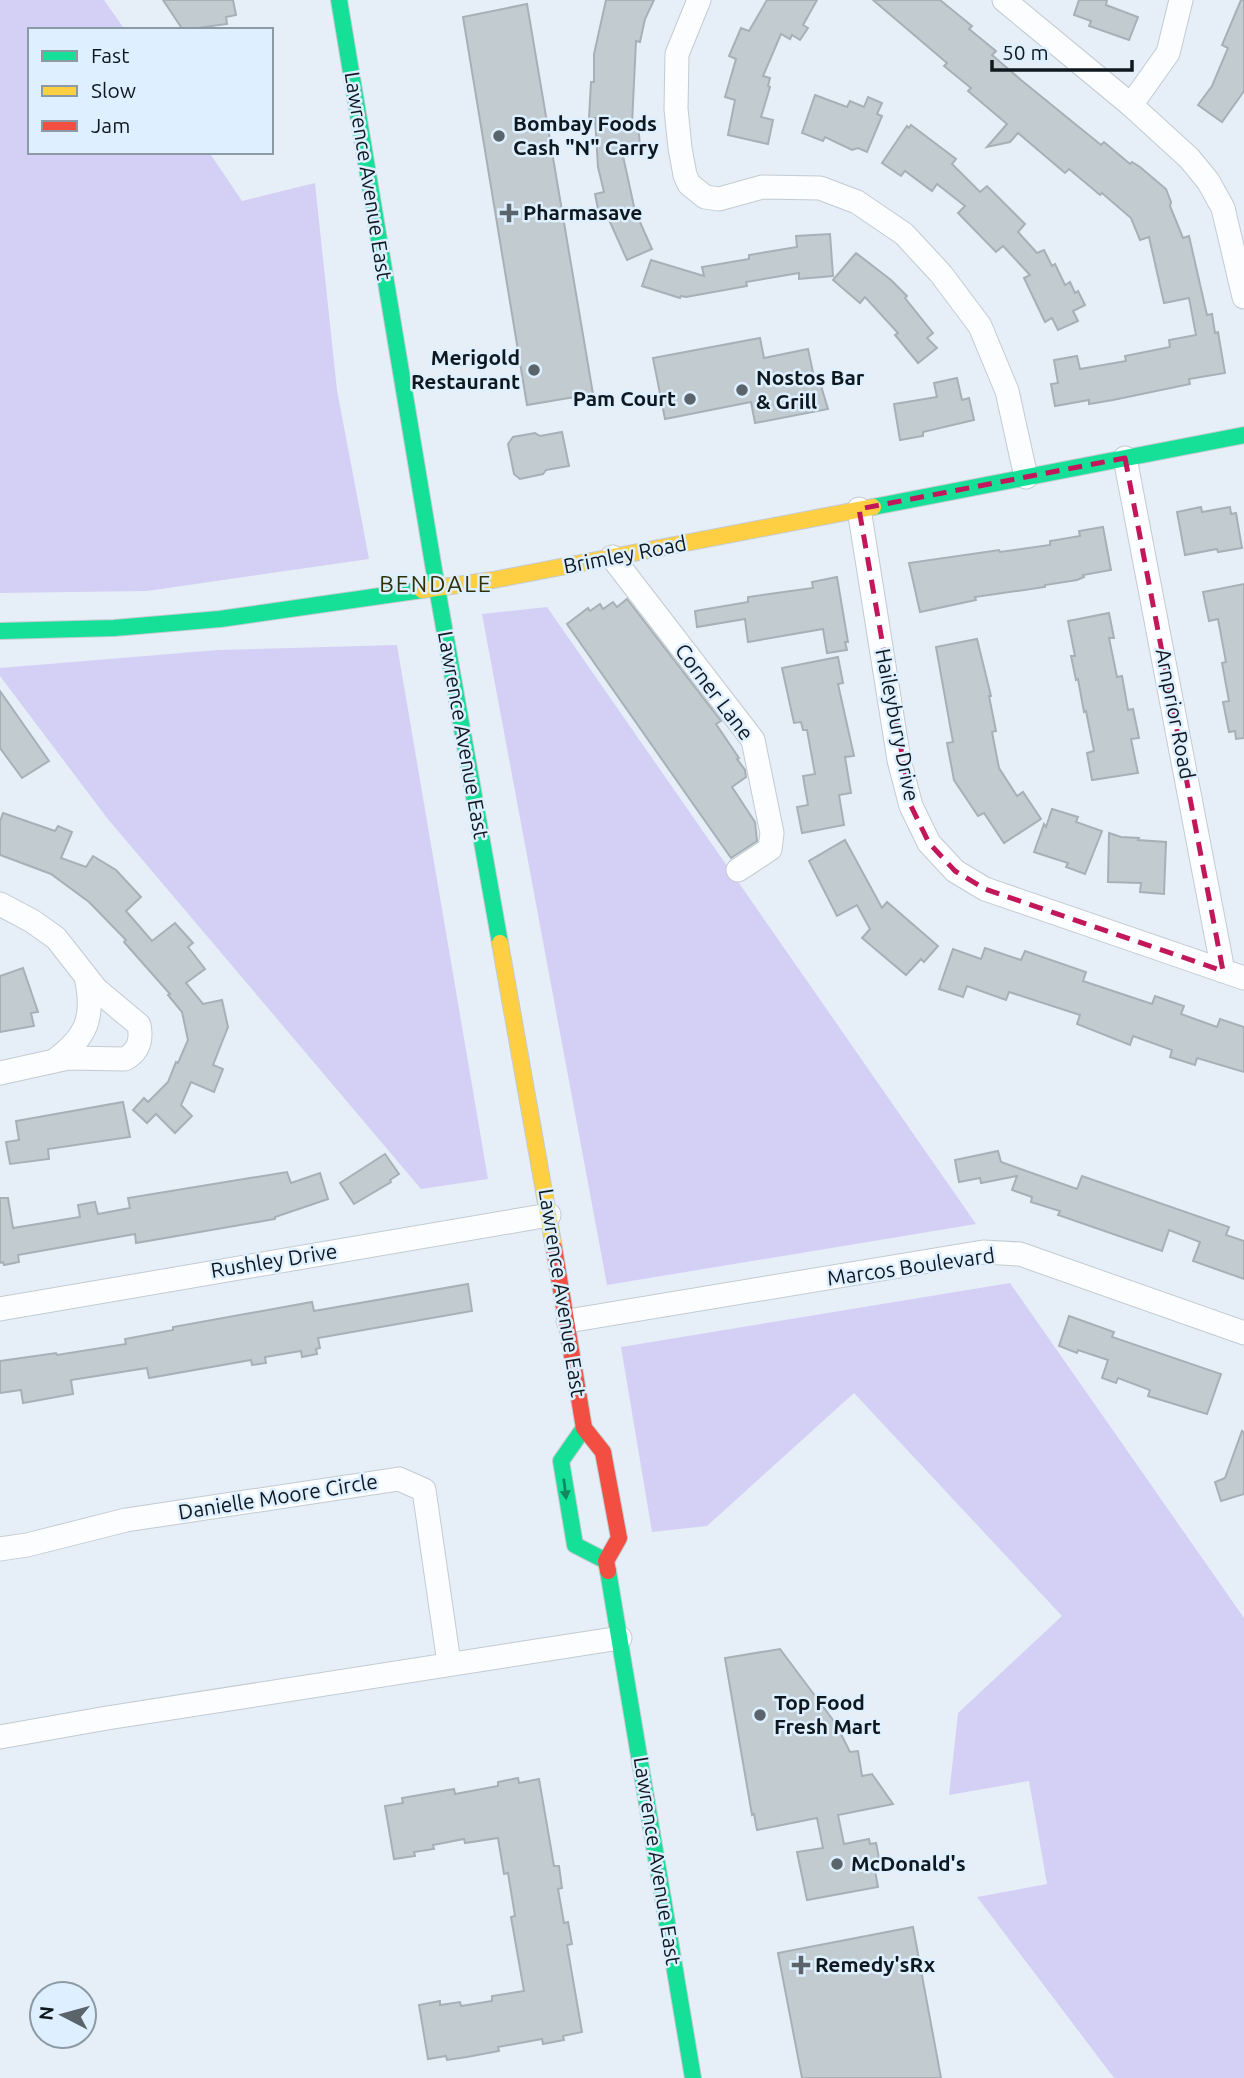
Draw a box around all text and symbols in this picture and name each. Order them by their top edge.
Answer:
legend [28,28,273,154]
scale bar [992,28,1132,72]
text: 50 m [1002,40,1049,64]
text: Fast [91,43,129,67]
street label: Lawrence Avenue East [341,70,397,282]
text: Slow [91,78,136,102]
place label: Bombay Foods Cash "N" Carry [513,111,659,159]
text: Jam [91,113,130,137]
marker: Bombay Foods Cash "N" Carry [491,128,507,144]
place label: Pharmasave [523,200,642,224]
marker: Pharmasave [501,205,517,221]
place label: Merigold Restaurant [411,345,520,393]
marker: Merigold Restaurant [526,362,542,378]
place label: Nostos Bar & Grill [756,365,865,413]
marker: Nostos Bar & Grill [734,382,750,398]
place label: Pam Court [573,386,676,410]
marker: Pam Court [682,391,698,407]
street label: Brimley Road [561,530,688,578]
district label: BENDALE [379,571,493,596]
street label: Lawrence Avenue East [434,629,494,841]
street label: Corner Lane [671,638,759,744]
street label: Haileybury Drive [871,646,925,803]
street label: Arnprior Road [1152,647,1200,781]
street label: Lawrence Avenue East [535,1187,591,1399]
street label: Rushley Drive [209,1238,339,1282]
street label: Marcos Boulevard [826,1242,996,1290]
street label: Danielle Moore Circle [176,1468,379,1524]
one-way arrow [560,1478,571,1500]
place label: Top Food Fresh Mart [774,1690,881,1738]
marker: Top Food Fresh Mart [752,1707,768,1723]
street label: Lawrence Avenue East [630,1755,686,1967]
place label: McDonald's [851,1851,966,1875]
marker: McDonald's [829,1856,845,1872]
place label: Remedy'sRx [815,1952,936,1976]
marker: Remedy'sRx [793,1957,809,1973]
north arrow [28,1980,98,2050]
text: N [34,2005,58,2021]

